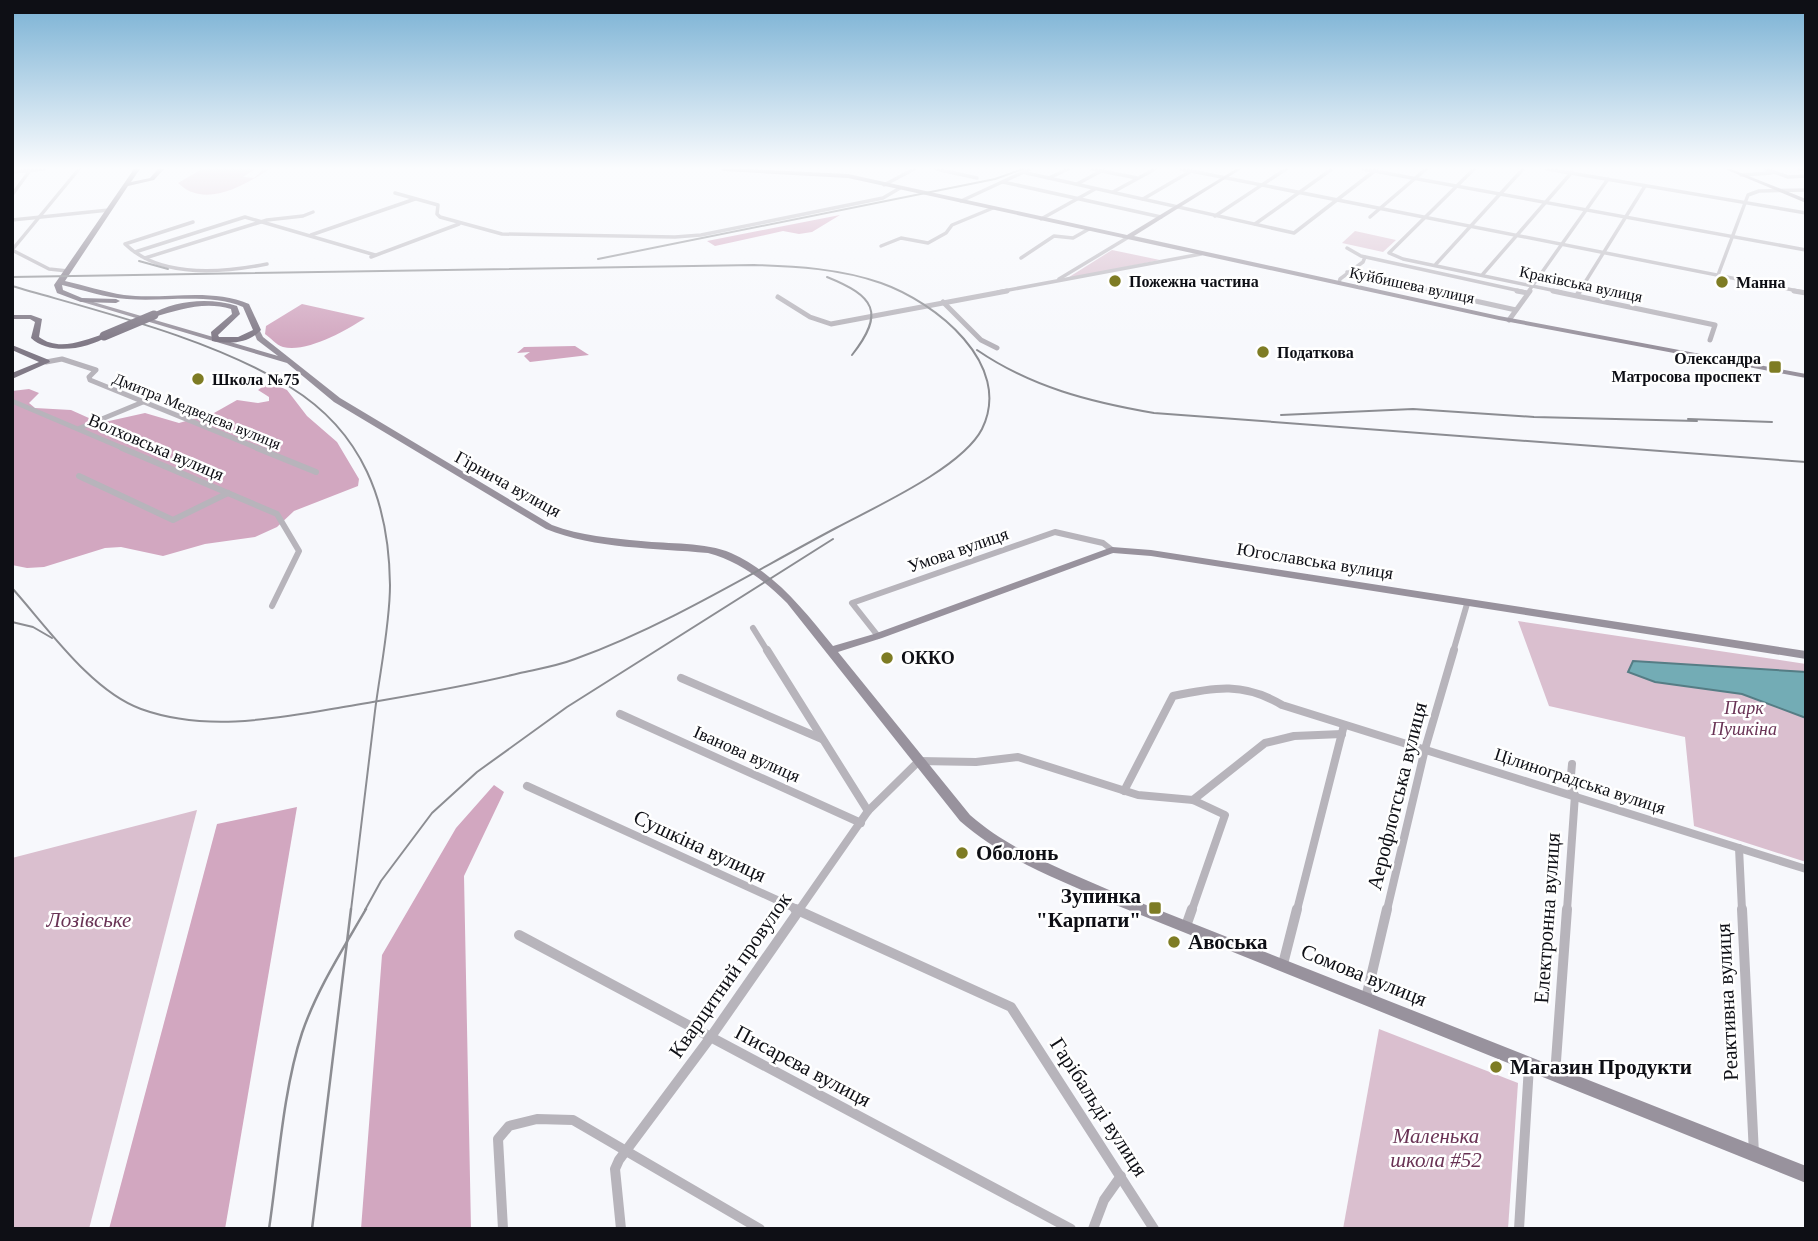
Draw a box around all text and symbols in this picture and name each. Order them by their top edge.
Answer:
street label: Куйбишева вулиця [1348,263,1477,308]
street label: Краківська вулиця [1518,263,1645,306]
marker: Пожежна частина [1107,273,1123,289]
place label: Пожежна частина [1129,273,1259,290]
marker: Манна [1714,274,1730,290]
place label: Манна [1736,274,1786,291]
marker: Податкова [1255,344,1271,360]
place label: Податкова [1277,344,1354,361]
place label: Олександра Матросова проспект [1611,350,1761,386]
marker: Олександра Матросова проспект [1767,359,1783,375]
street label: Дмитра Медведєва вулиця [110,369,284,454]
marker: Школа №75 [190,371,206,387]
place label: Школа №75 [212,371,299,388]
street label: Волховська вулиця [85,409,227,485]
street label: Гірнича вулиця [452,447,564,521]
street label: Умова вулиця [905,523,1011,577]
street label: Югославська вулиця [1235,539,1395,583]
place label: ОККО [901,648,955,668]
marker: ОККО [879,650,895,666]
park label: Парк Пушкіна [1710,698,1777,739]
street label: Аерофлотська вулиця [1362,699,1432,893]
street label: Іванова вулиця [691,722,803,786]
street label: Цілиноградська вулиця [1492,744,1668,818]
street label: Сушкіна вулиця [630,805,770,887]
street label: Електронна вулиця [1529,831,1565,1004]
place label: Оболонь [976,841,1058,865]
marker: Оболонь [954,845,970,861]
place label: Зупинка "Карпати" [1036,884,1141,932]
street label: Кварцитний провулок [664,887,797,1062]
marker: Зупинка "Карпати" [1147,900,1163,916]
park label: Лозівське [46,908,131,932]
street label: Реактивна вулиця [1711,922,1743,1081]
place label: Авоська [1188,930,1268,954]
marker: Авоська [1166,934,1182,950]
street label: Сомова вулиця [1298,939,1431,1011]
street label: Писарєва вулиця [731,1020,875,1112]
street label: Гарібальді вулиця [1045,1033,1153,1181]
place label: Магазин Продукти [1510,1055,1692,1079]
marker: Магазин Продукти [1488,1059,1504,1075]
park label: Маленька школа #52 [1390,1124,1482,1172]

